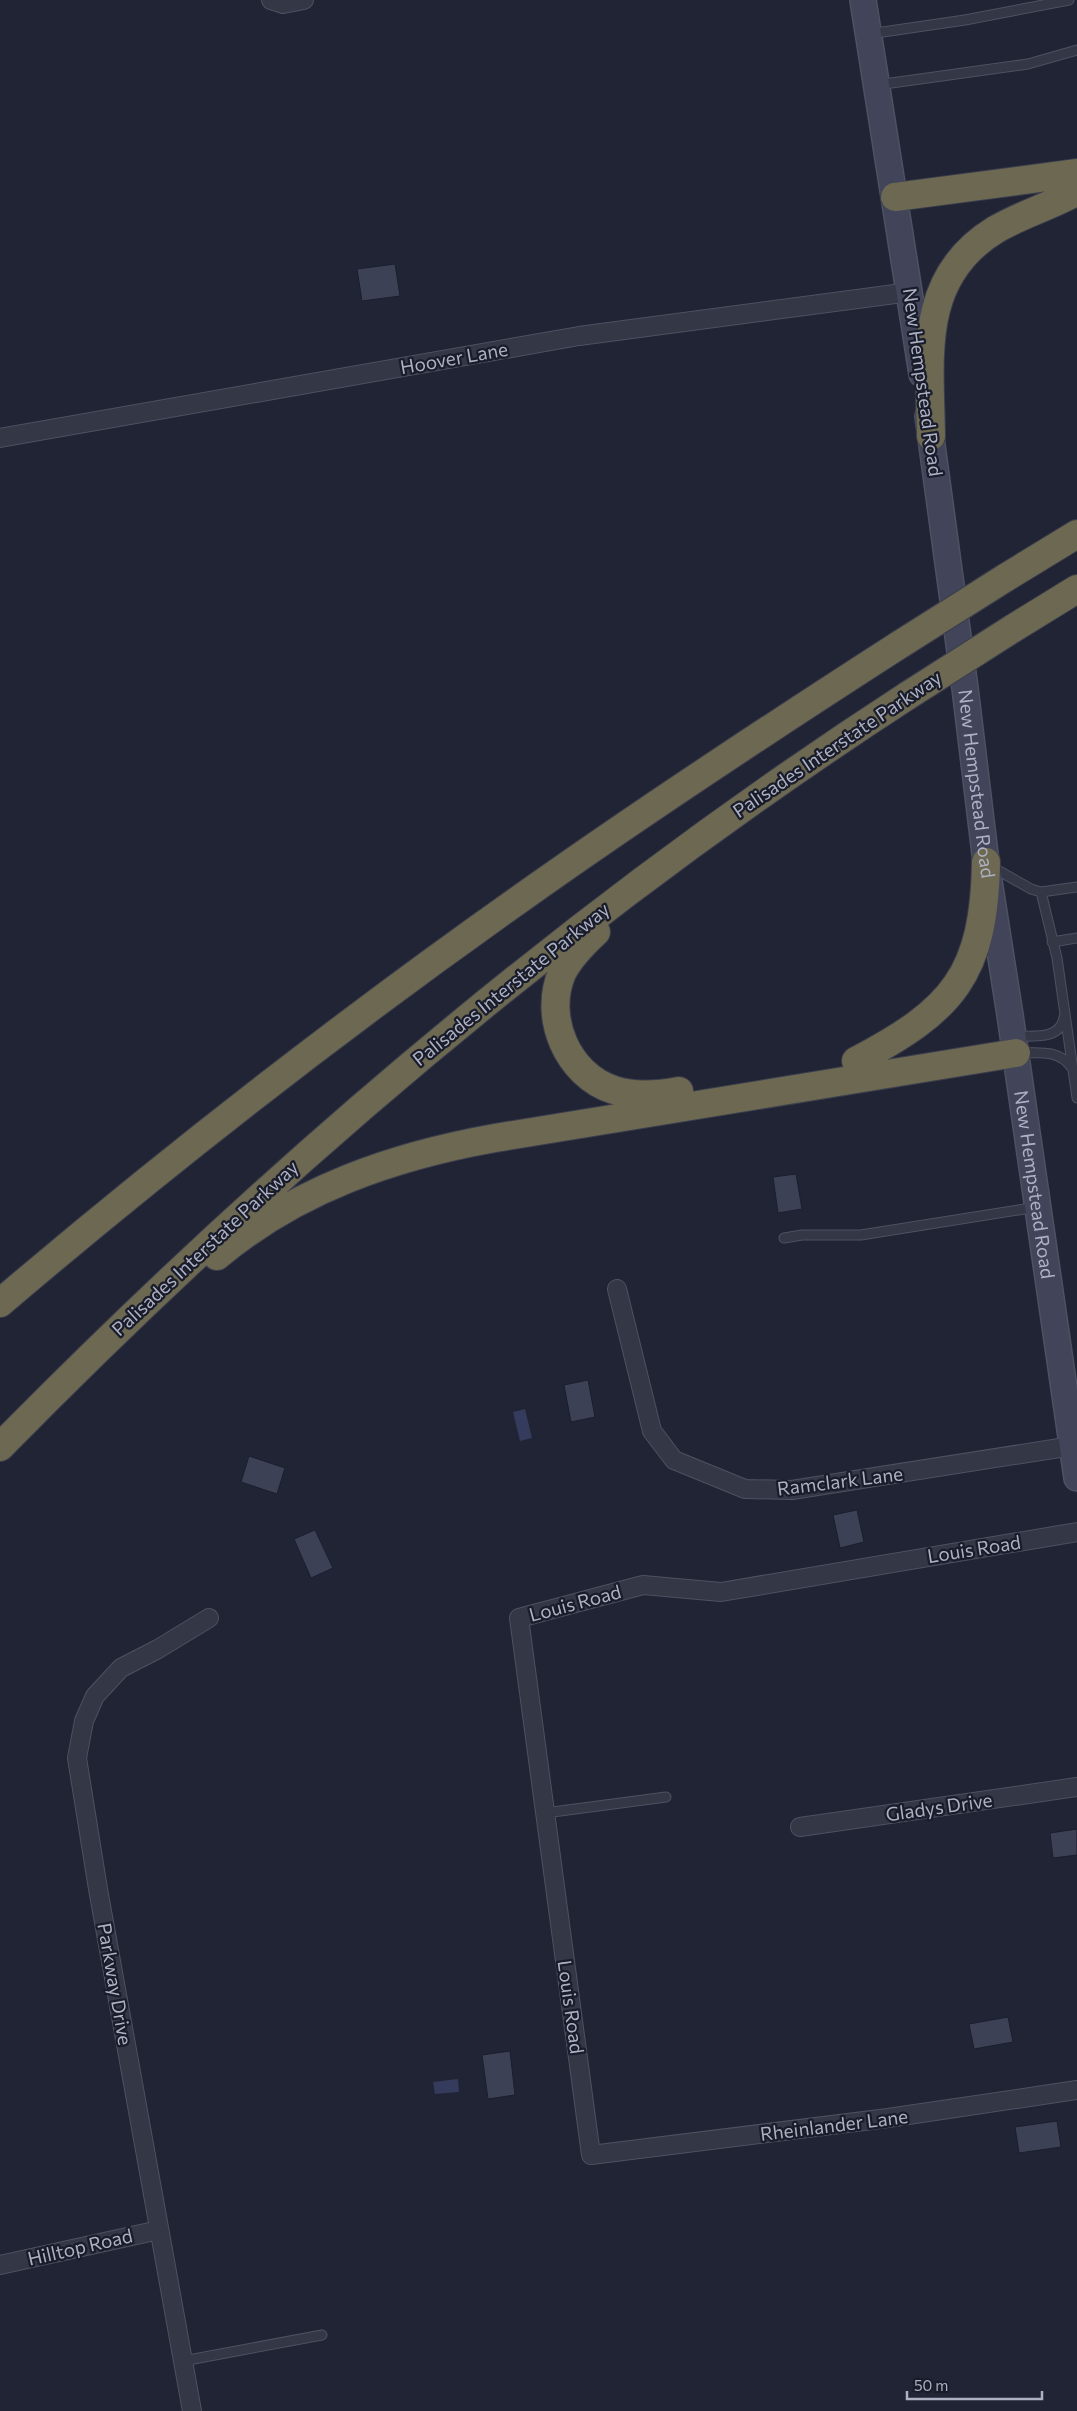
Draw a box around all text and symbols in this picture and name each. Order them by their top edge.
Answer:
street label: New Hempstead Road [899,286,948,478]
street label: Hoover Lane [398,337,510,378]
street label: Palisades Interstate Parkway [728,665,945,822]
street label: New Hempstead Road [954,688,1000,880]
street label: Palisades Interstate Parkway [408,897,614,1070]
street label: New Hempstead Road [1010,1089,1060,1280]
street label: Palisades Interstate Parkway [107,1155,303,1340]
street label: Ramclark Lane [776,1461,904,1500]
street label: Louis Road [926,1530,1022,1567]
street label: Louis Road [526,1579,623,1626]
street label: Gladys Drive [884,1788,994,1825]
street label: Parkway Drive [93,1921,138,2047]
street label: Louis Road [554,1959,589,2055]
street label: Rheinlander Lane [759,2104,909,2145]
street label: Hilltop Road [25,2223,135,2270]
scale bar [907,2368,1042,2400]
text: 50 m [914,2376,948,2394]

